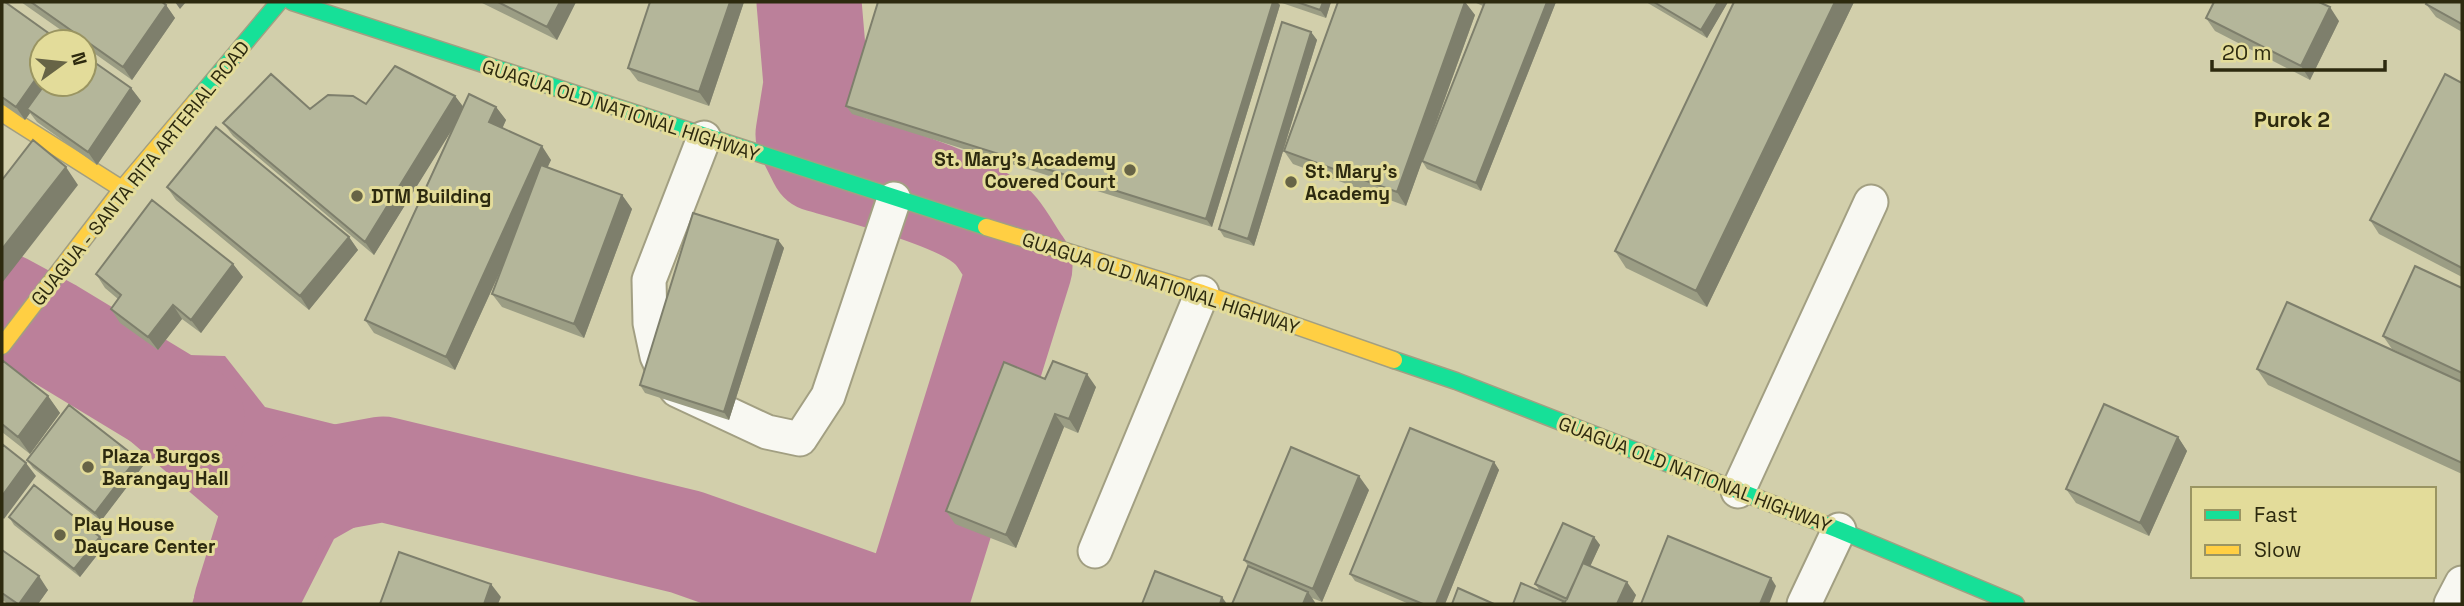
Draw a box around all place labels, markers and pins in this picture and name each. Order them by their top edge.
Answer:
place label: St. Mary's Academy Covered Court [934,147,1116,194]
place label: St. Mary's Academy [1305,159,1397,206]
marker: St. Mary's Academy Covered Court [1122,162,1138,178]
marker: St. Mary's Academy [1283,174,1299,190]
place label: DTM Building [371,184,491,209]
marker: DTM Building [349,188,365,204]
place label: Plaza Burgos Barangay Hall [102,444,229,491]
marker: Plaza Burgos Barangay Hall [80,459,96,475]
place label: Play House Daycare Center [74,512,216,559]
marker: Play House Daycare Center [52,527,68,543]

